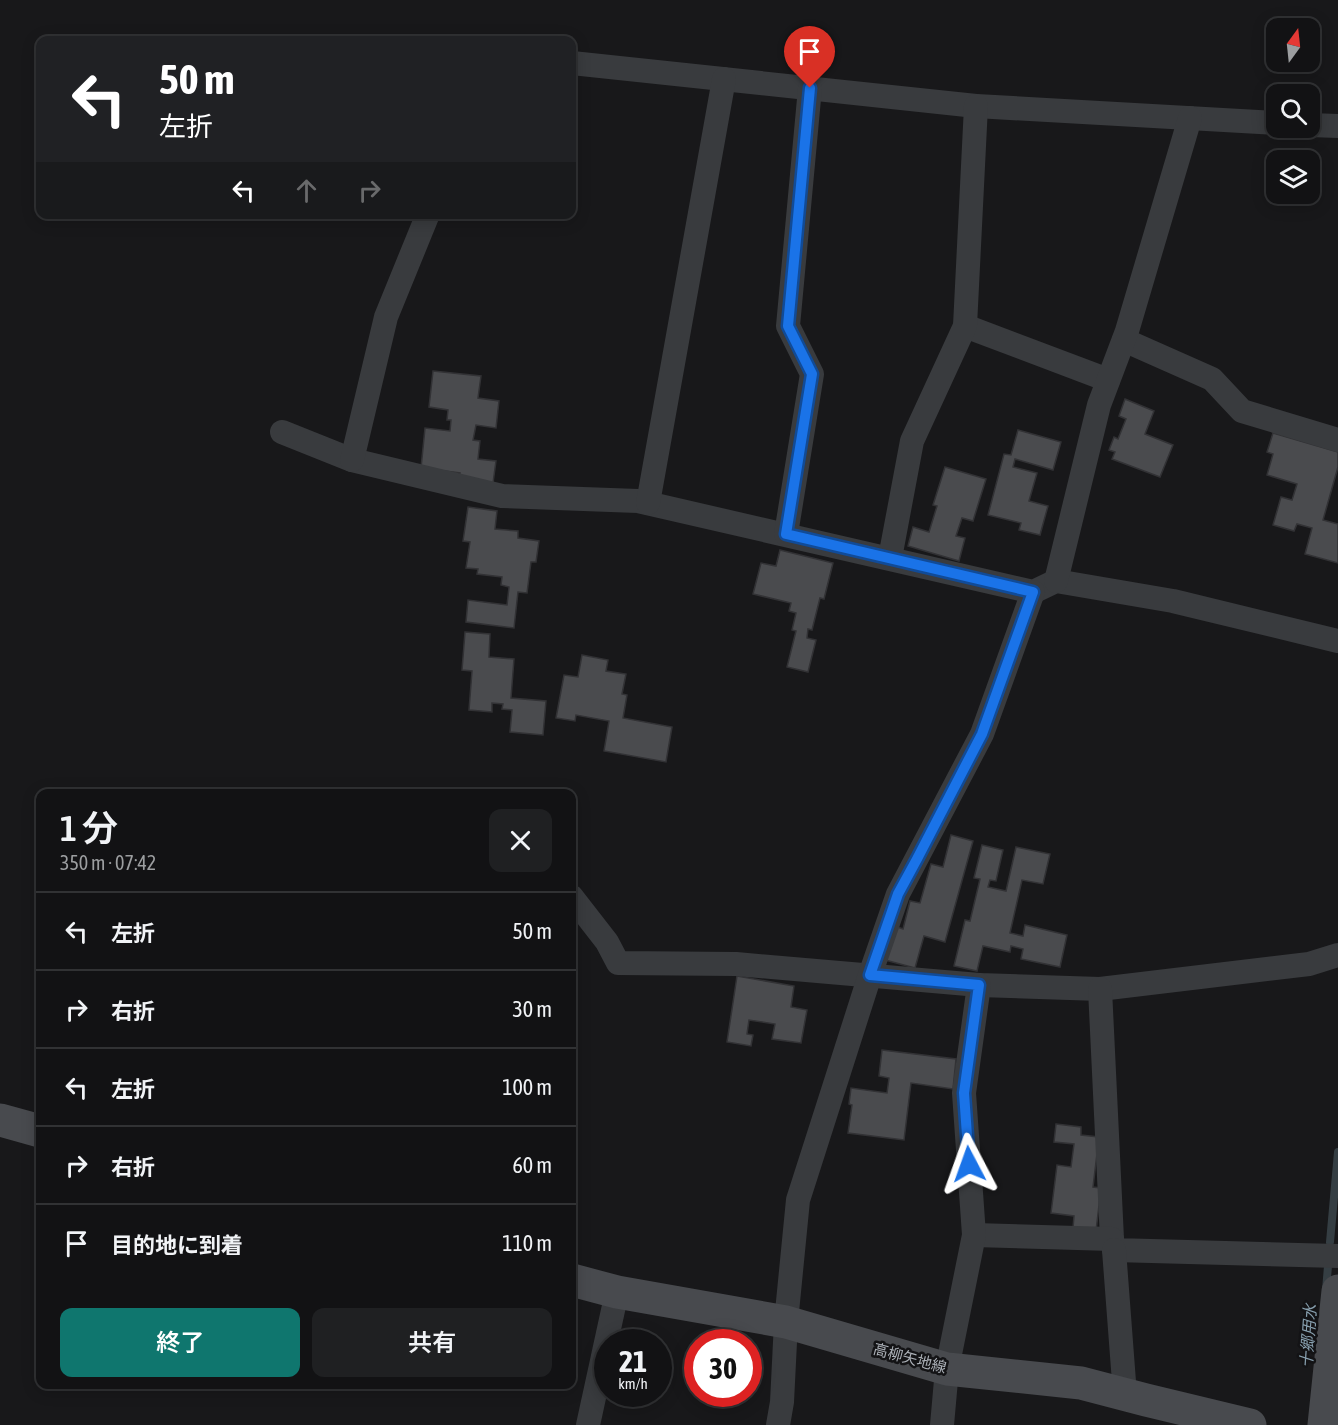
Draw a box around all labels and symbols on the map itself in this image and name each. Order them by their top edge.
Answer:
north arrow [1266,18,1320,72]
pin [784,26,835,88]
position arrow [937,1132,1001,1196]
water label: 十郷用水 [1297,1301,1319,1369]
speed limit sign: 30 [684,1329,762,1407]
street label: 高柳矢地線 [872,1340,948,1376]

